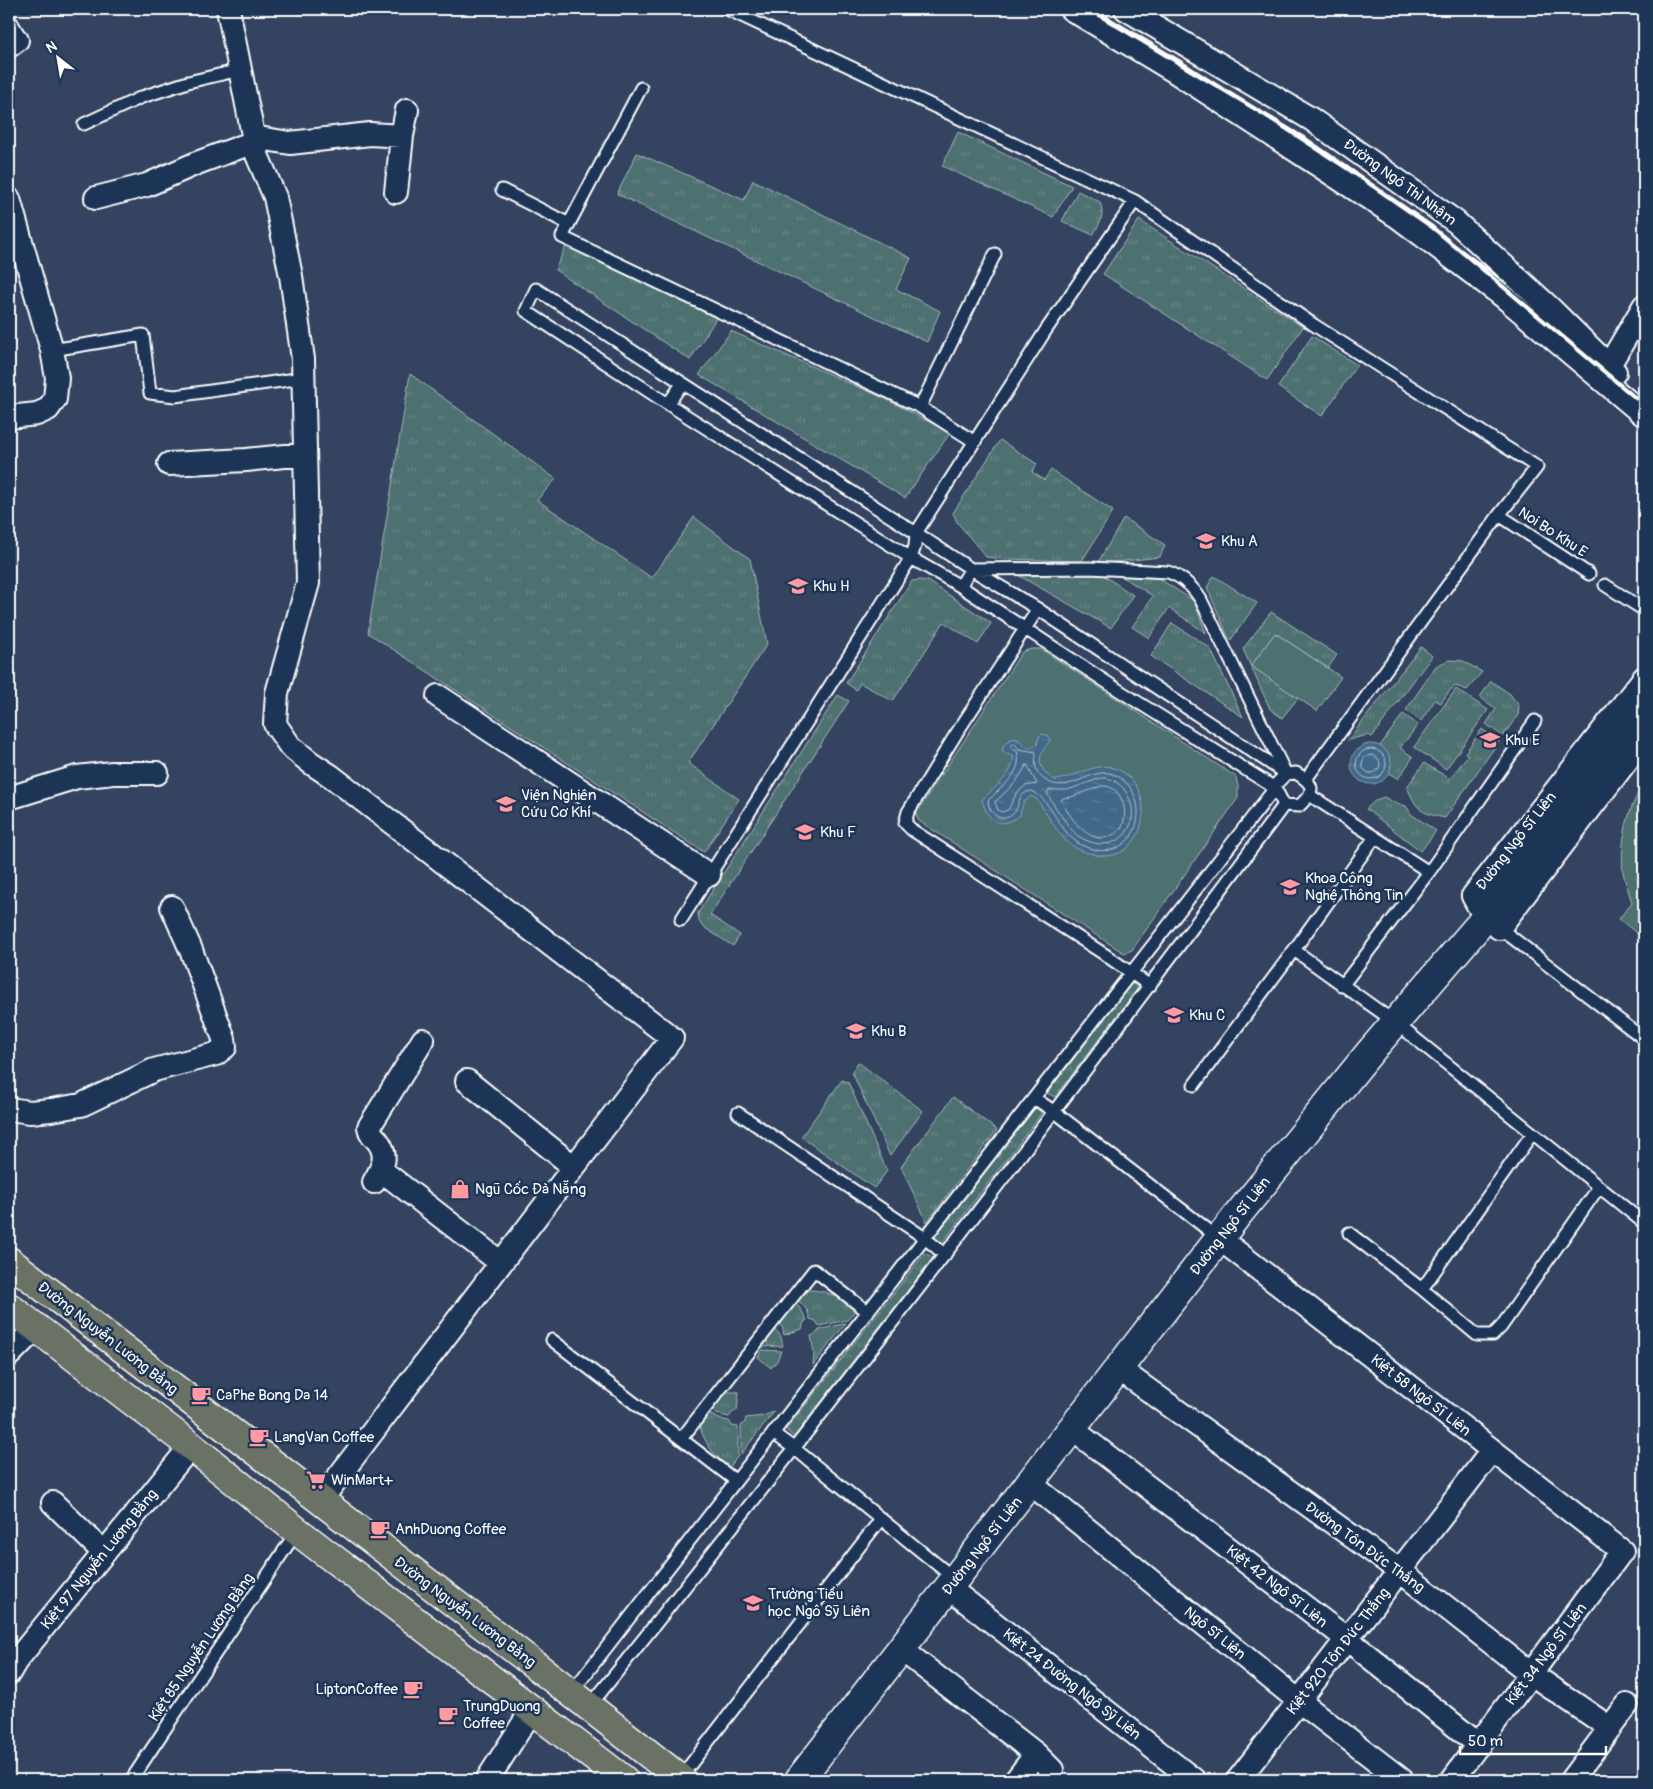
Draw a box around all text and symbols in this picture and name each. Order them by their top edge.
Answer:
north arrow [32,32,82,82]
text: N [43,38,60,57]
street label: Đường Ngô Thì Nhậm [1339,135,1460,230]
street label: Noi Bo Khu E [1515,503,1591,562]
school or university icon: Khu A [1195,530,1217,552]
place label: Khu A [1221,532,1258,551]
school or university icon: Khu H [787,575,809,597]
place label: Khu H [813,577,849,596]
school or university icon: Khu E [1479,729,1501,751]
place label: Khu E [1505,731,1540,750]
place label: Viện Nghiên Cứu Cơ Khí [521,786,597,822]
street label: Đường Ngô Sĩ Liên [1472,788,1561,894]
school or university icon: Viện Nghiên Cứu Cơ Khí [495,793,517,815]
school or university icon: Khu F [794,821,816,843]
place label: Khu F [820,823,856,842]
place label: Khoa Công Nghệ Thông Tin [1305,869,1403,905]
school or university icon: Khoa Công Nghệ Thông Tin [1279,876,1301,898]
school or university icon: Khu C [1163,1004,1185,1026]
place label: Khu C [1189,1006,1225,1025]
school or university icon: Khu B [845,1020,867,1042]
place label: Khu B [871,1022,906,1041]
street label: Đường Ngô Sĩ Liên [1186,1173,1275,1279]
shop icon: Ngũ Cốc Đà Nẵng [449,1178,471,1200]
place label: Ngũ Cốc Đà Nẵng [475,1179,586,1199]
street label: Đường Nguyễn Lương Bằng [34,1278,182,1399]
street label: Kiệt 58 Ngô Sĩ Liên [1367,1350,1475,1440]
cafe icon: CaPhe Bong Da 14 [190,1384,212,1406]
place label: CaPhe Bong Da 14 [216,1386,328,1405]
cafe icon: LangVan Coffee [248,1426,270,1448]
place label: LangVan Coffee [274,1428,375,1447]
supermarket icon: WinMart+ [305,1469,327,1491]
place label: WinMart+ [331,1471,393,1490]
street label: Kiệt 97 Nguyễn Lương Bằng [37,1485,162,1633]
street label: Đường Ngô Sĩ Liên [938,1493,1027,1599]
street label: Đường Tôn Đức Thắng [1301,1498,1428,1597]
cafe icon: AnhDuong Coffee [369,1518,391,1540]
place label: AnhDuong Coffee [395,1520,507,1539]
street label: Kiệt 42 Ngô Sĩ Liên [1222,1541,1331,1632]
street label: Đường Nguyễn Lương Bằng [390,1553,539,1672]
street label: Kiệt 85 Nguyễn Lương Bằng [145,1569,258,1725]
street label: Kiệt 920 Tôn Đức Thắng [1283,1584,1394,1719]
place label: Trường Tiểu học Ngô Sỹ Liên [768,1585,870,1621]
school or university icon: Trường Tiểu học Ngô Sỹ Liên [742,1592,764,1614]
street label: Kiệt 34 Ngô Sĩ Liên [1502,1599,1591,1709]
street label: Ngô Sĩ Liên [1180,1603,1249,1664]
street label: Kiệt 24 Đường Ngô Sỹ Liên [999,1625,1145,1744]
cafe icon: LiptonCoffee [402,1678,424,1700]
place label: LiptonCoffee [315,1680,399,1699]
place label: TrungDuong Coffee [463,1697,540,1733]
cafe icon: TrungDuong Coffee [437,1704,459,1726]
scale bar [1460,1724,1607,1756]
text: 50 m [1468,1732,1503,1751]

